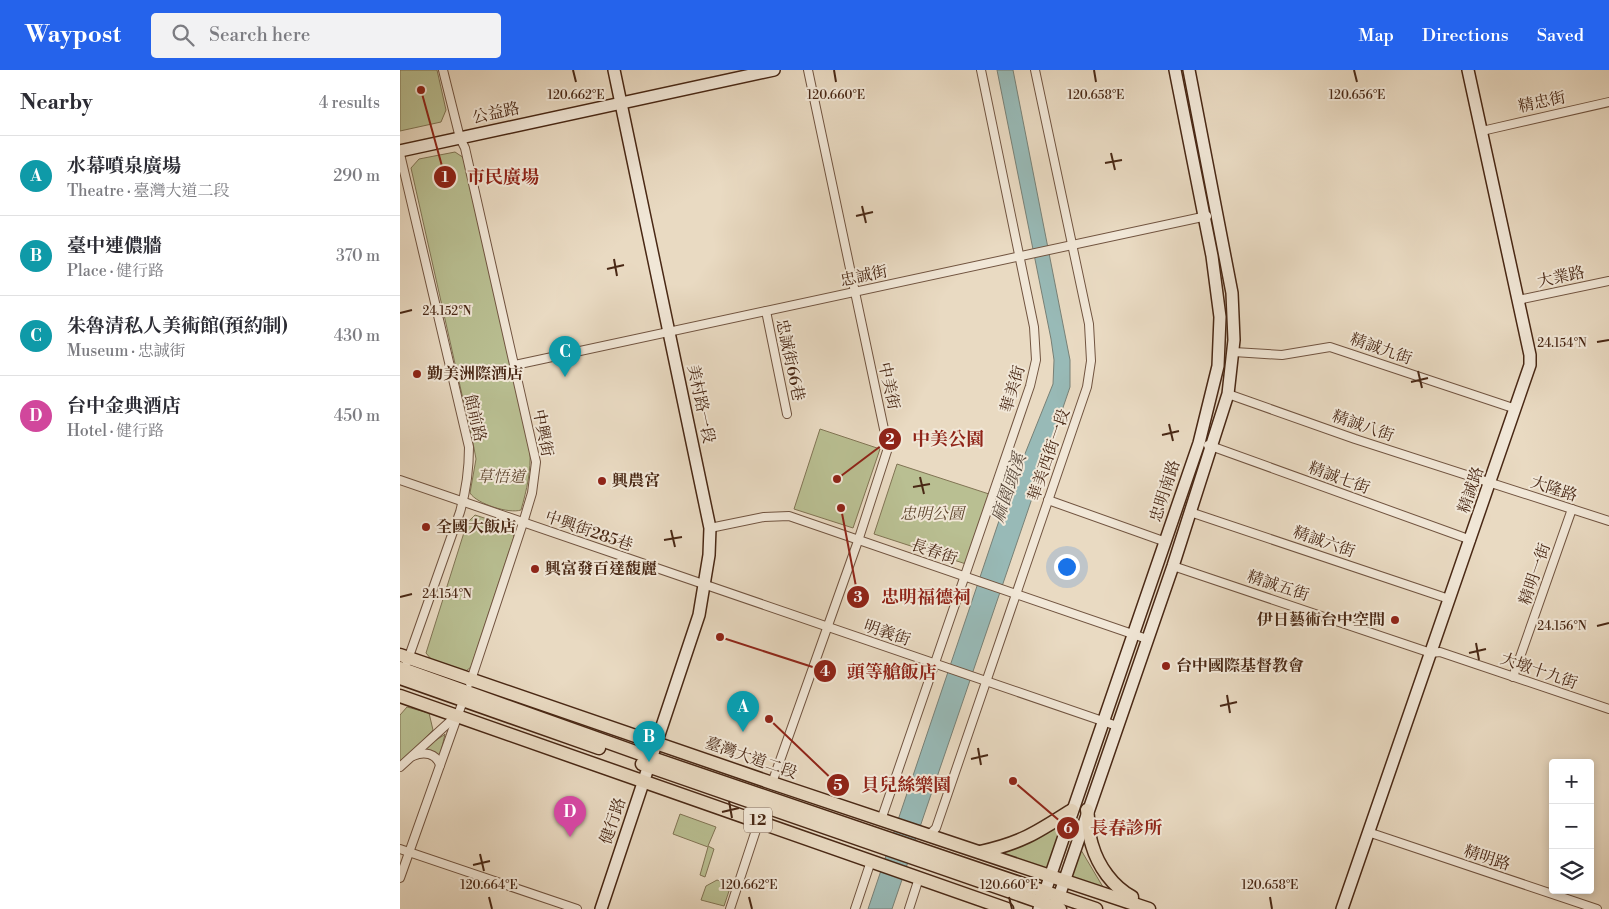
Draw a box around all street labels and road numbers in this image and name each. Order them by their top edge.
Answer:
street label: 精忠街 [1516,87,1568,117]
street label: 公益路 [470,98,522,128]
street label: 忠誠街 [838,261,890,291]
street label: 大業路 [1535,262,1587,292]
street label: 忠誠街66巷 [772,317,808,403]
street label: 精誠九街 [1347,329,1415,369]
street label: 中美街 [874,360,904,412]
street label: 美村路一段 [683,363,719,445]
street label: 華美街 [996,363,1030,415]
street label: 館前路 [460,392,490,444]
street label: 華美西街一段 [1024,406,1074,504]
street label: 精誠八街 [1329,406,1397,446]
street label: 中興街 [529,408,557,458]
street label: 忠明南路 [1146,457,1184,525]
street label: 精誠七街 [1306,458,1372,498]
street label: 精誠路 [1454,464,1488,516]
street label: 大隆路 [1528,472,1580,506]
street label: 中興街285巷 [542,507,636,555]
street label: 精誠六街 [1290,522,1358,562]
street label: 長春街 [908,535,960,569]
street label: 精明一街 [1515,540,1555,608]
street label: 精誠五街 [1244,567,1312,605]
street label: 明義街 [861,616,913,650]
street label: 大墩十九街 [1498,649,1580,693]
street label: 臺灣大道二段 [702,733,800,783]
street label: 健行路 [596,795,630,847]
road number: 12 [744,808,772,832]
street label: 精明路 [1461,841,1513,875]

